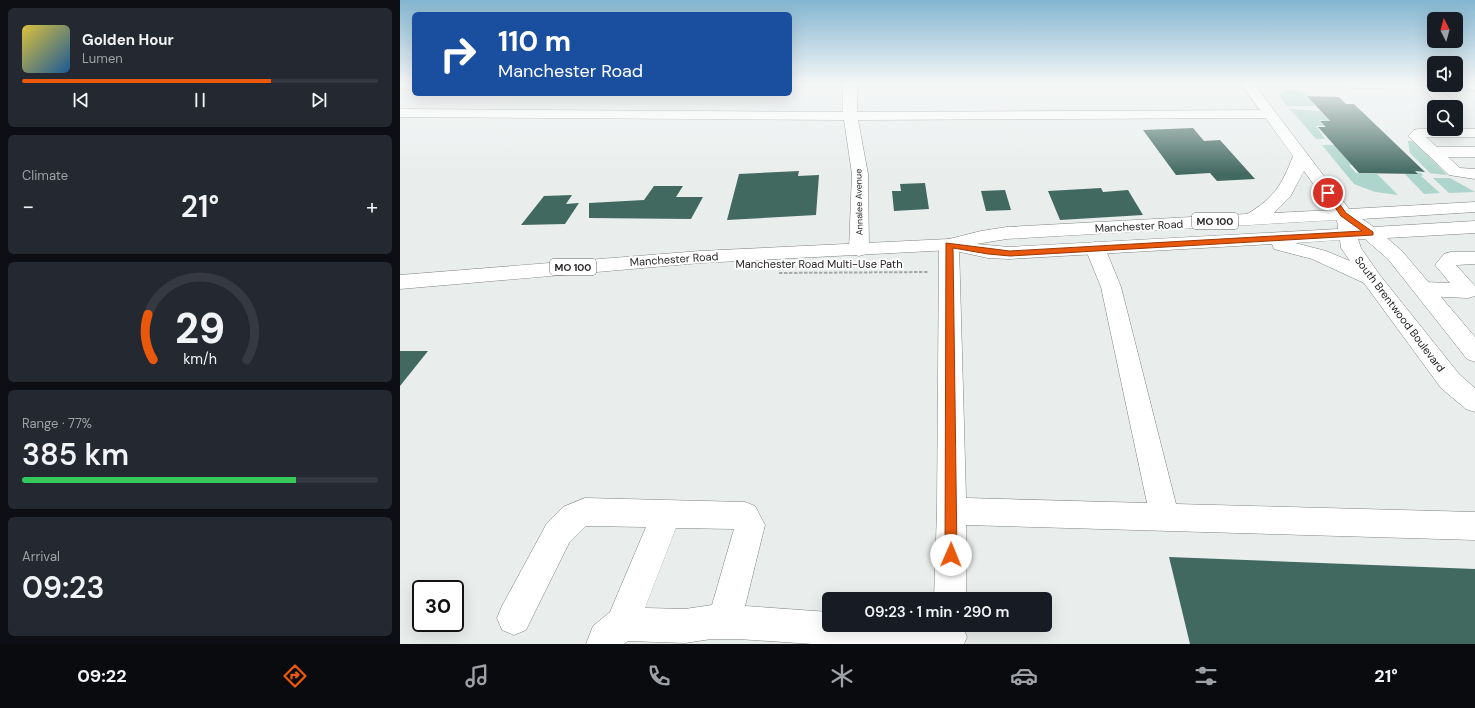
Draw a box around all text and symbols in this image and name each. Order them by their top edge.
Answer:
north arrow [1427,12,1463,48]
map controls [1427,12,1463,136]
text: 110 m [498,23,571,60]
icon: right [432,28,484,80]
text: Golden Hour [82,30,174,50]
text: Lumen [82,50,123,67]
button: sound [1427,56,1463,92]
text: Manchester Road [498,59,643,83]
icon: previous [70,89,92,111]
icon: pause [189,89,211,111]
icon: next [308,89,330,111]
button: search [1427,100,1463,136]
text: Climate [22,167,68,184]
street label: Annalee Avenue [852,169,866,235]
pin [1311,176,1345,210]
icon: arrive [1317,182,1339,204]
text: 21° [181,187,219,226]
text: − [22,192,34,221]
text: + [366,192,378,221]
road number: MO 100 [1192,213,1238,229]
street label: Manchester Road [1094,217,1184,235]
street label: Manchester Road [629,249,719,269]
street label: South Brentwood Boulevard [1352,253,1448,375]
street label: Manchester Road Multi-Use Path [735,257,903,271]
road number: MO 100 [550,259,596,275]
text: 29 [175,302,225,356]
text: km/h [183,350,217,368]
text: Range · 77% [22,415,92,432]
text: 385 km [22,435,129,474]
position arrow [930,534,972,576]
text: Arrival [22,548,60,565]
text: 09:23 [22,568,104,607]
speed limit sign: 30 [412,580,464,632]
text: 09:23 · 1 min · 290 m [865,602,1009,622]
icon: directions [281,662,309,690]
icon: music [463,662,491,690]
icon: phone [645,662,673,690]
icon: climate [828,662,856,690]
icon: car [1010,662,1038,690]
icon: filters [1192,662,1220,690]
text: 09:22 [77,664,127,688]
text: 21° [1374,664,1398,688]

